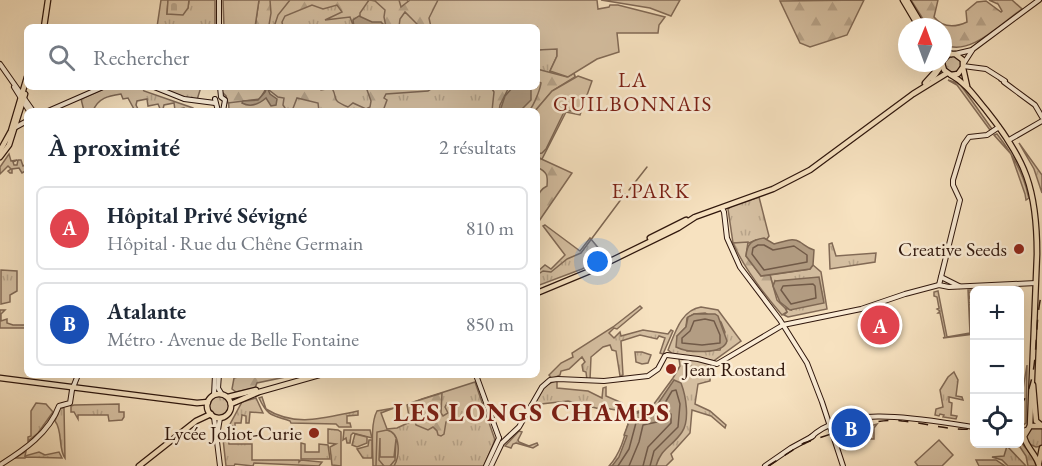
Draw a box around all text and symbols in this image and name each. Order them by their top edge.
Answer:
north arrow [898,18,952,72]
search box [24,24,540,90]
icon: search [45,41,78,74]
text: Rechercher [93,43,189,72]
district label: LA GUILBONNAIS [553,66,713,117]
text: À proximité [48,130,180,164]
text: 2 résultats [439,134,516,160]
district label: E.PARK [611,177,691,204]
text: Hôpital Privé Sévigné [107,201,307,230]
text: A [62,215,77,241]
text: 810 m [466,215,514,241]
text: Hôpital · Rue du Chêne Germain [107,230,363,256]
place label: Creative Seeds [898,236,1007,262]
marker: Creative Seeds [1012,242,1026,256]
your location [583,247,612,276]
map controls [970,286,1024,448]
button: + [970,286,1024,340]
text: Atalante [107,297,186,326]
pin: A [860,302,900,348]
text: B [63,311,76,337]
text: 850 m [466,311,514,337]
text: Métro · Avenue de Belle Fontaine [107,326,359,352]
button: − [970,340,1024,394]
place label: Jean Rostand [681,356,787,382]
marker: Jean Rostand [664,362,678,376]
button: locate [970,394,1024,448]
district label: LES LONGS CHAMPS [393,395,671,429]
pin: B [832,406,870,450]
place label: Lycée Joliot-Curie [164,420,302,446]
marker: Lycée Joliot-Curie [307,426,321,440]

